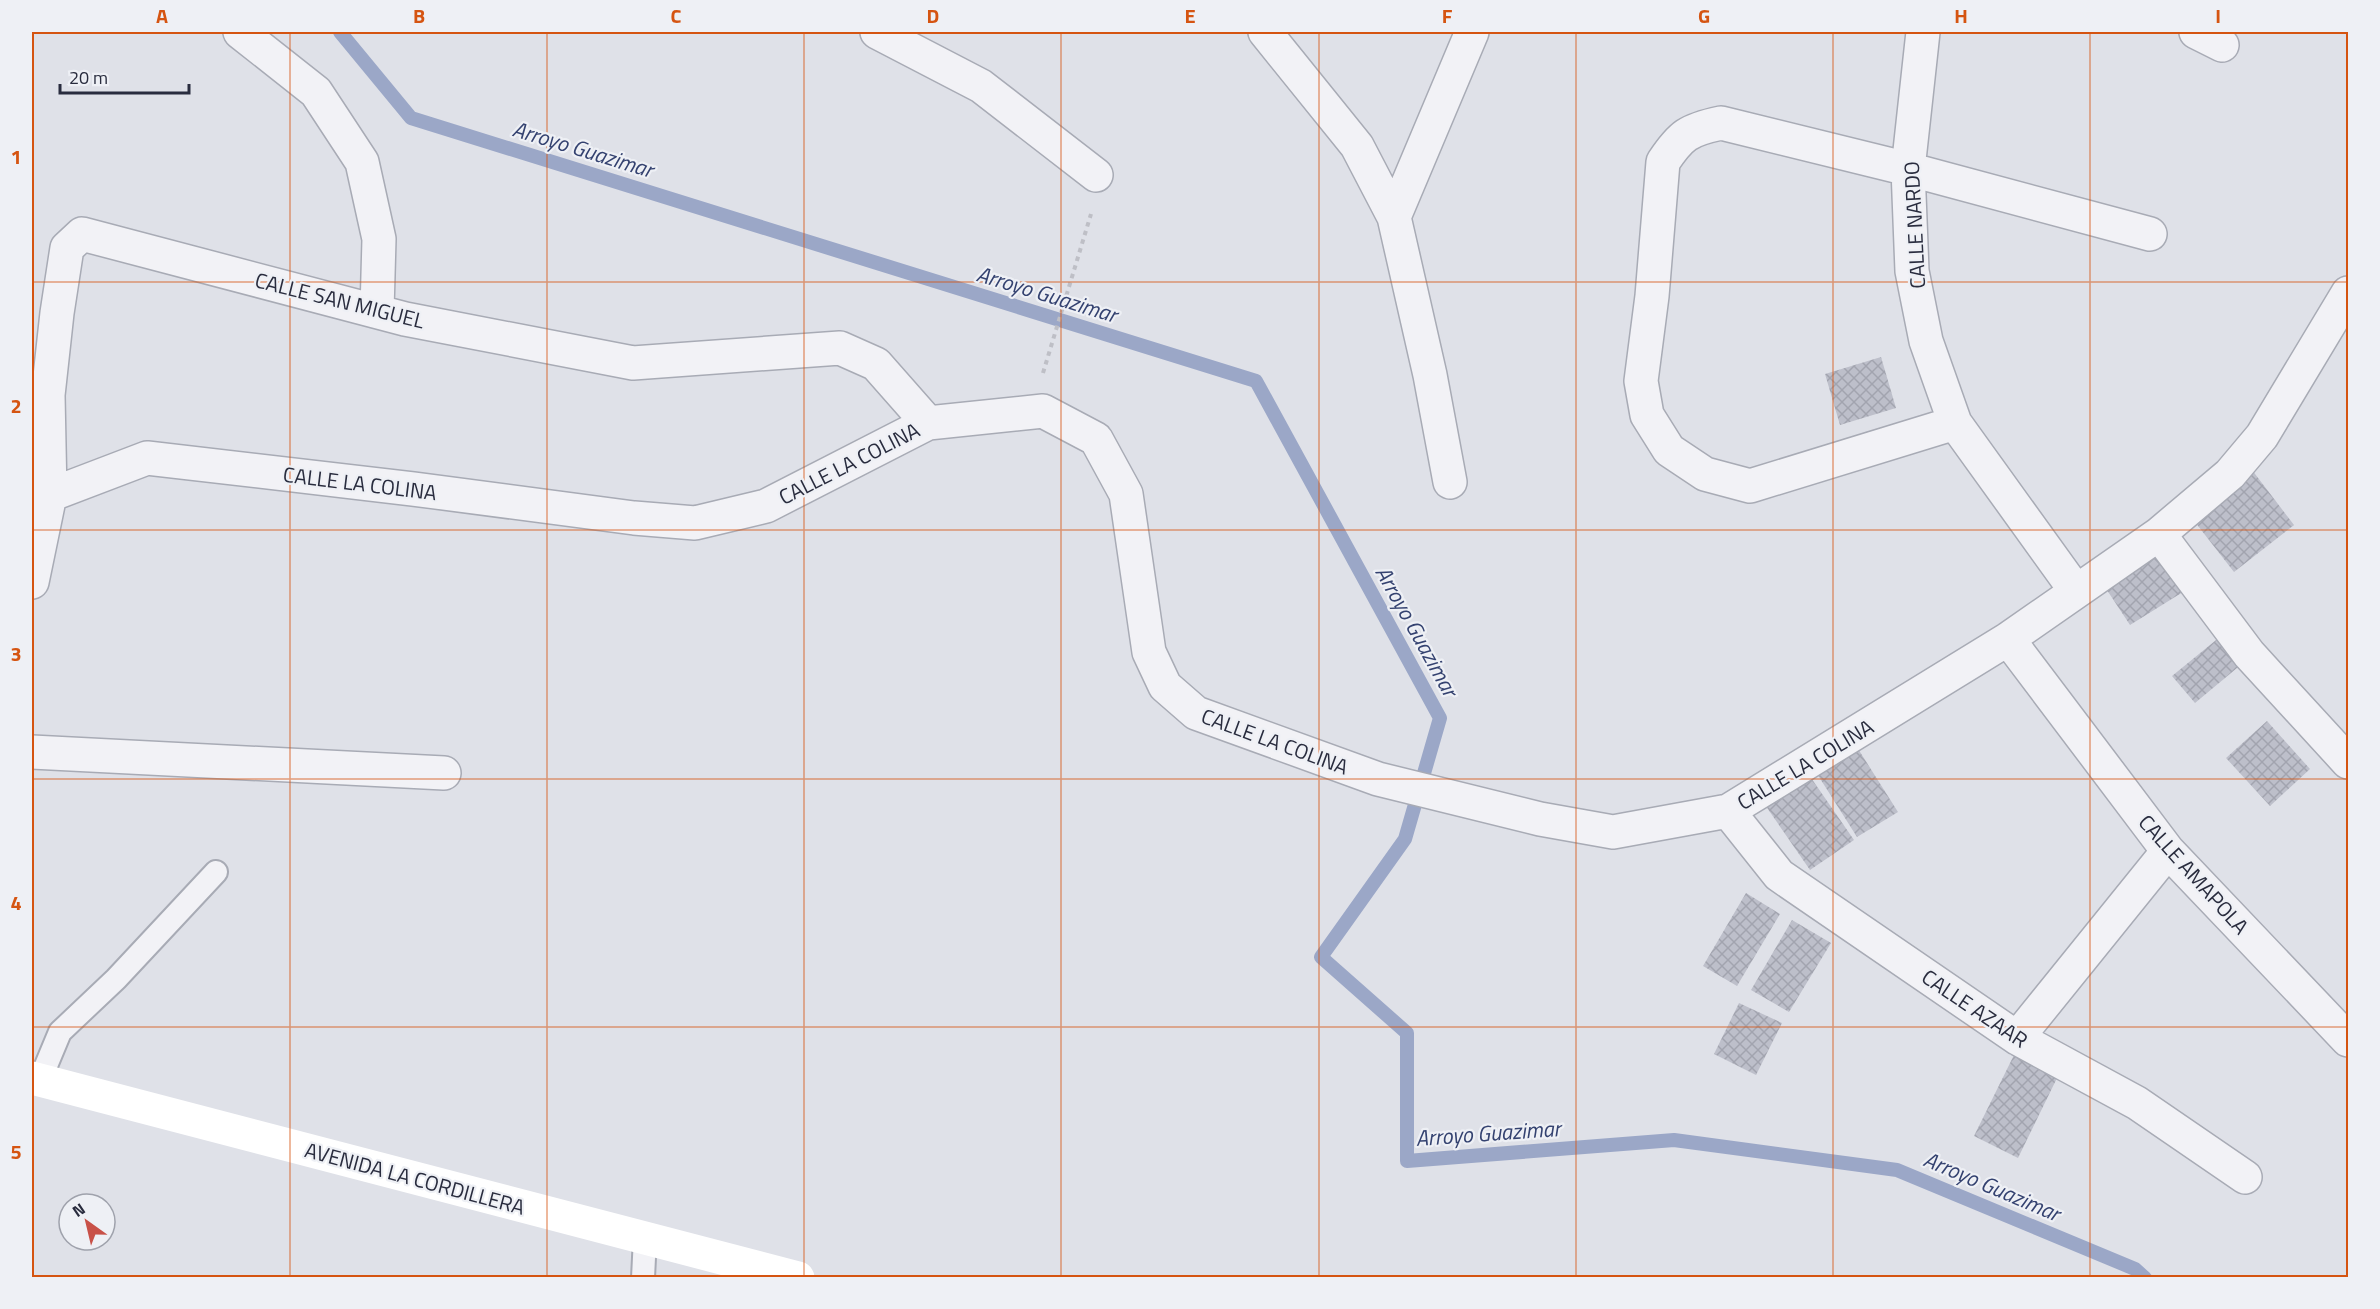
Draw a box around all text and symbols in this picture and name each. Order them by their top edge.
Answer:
text: A [156,0,168,31]
text: B [413,0,425,31]
text: C [671,0,682,31]
text: D [927,0,939,31]
text: E [1184,0,1196,31]
text: F [1442,0,1453,31]
text: G [1698,0,1710,31]
text: H [1954,0,1968,31]
text: I [2215,0,2221,31]
scale bar [60,57,189,95]
text: 20 m [69,64,108,91]
water label: Arroyo Guazimar [509,112,660,187]
text: 1 [10,141,22,172]
street label: CALLE NARDO [1895,161,1933,289]
water label: Arroyo Guazimar [973,257,1124,332]
street label: CALLE SAN MIGUEL [252,263,428,337]
text: 2 [10,390,22,421]
street label: CALLE LA COLINA [773,413,926,512]
street label: CALLE LA COLINA [281,458,439,508]
water label: Arroyo Guazimar [1367,559,1469,705]
text: 3 [10,638,22,669]
street label: CALLE LA COLINA [1197,700,1354,783]
street label: CALLE LA COLINA [1731,710,1880,817]
street label: CALLE AMAPOLA [2131,807,2257,941]
text: 4 [10,887,22,918]
street label: CALLE AZAAR [1915,961,2035,1055]
water label: Arroyo Guazimar [1414,1111,1565,1155]
street label: AVENIDA LA CORDILLERA [301,1133,529,1223]
text: 5 [10,1136,22,1167]
water label: Arroyo Guazimar [1919,1142,2068,1231]
north arrow [57,1192,117,1252]
text: N [67,1197,90,1223]

